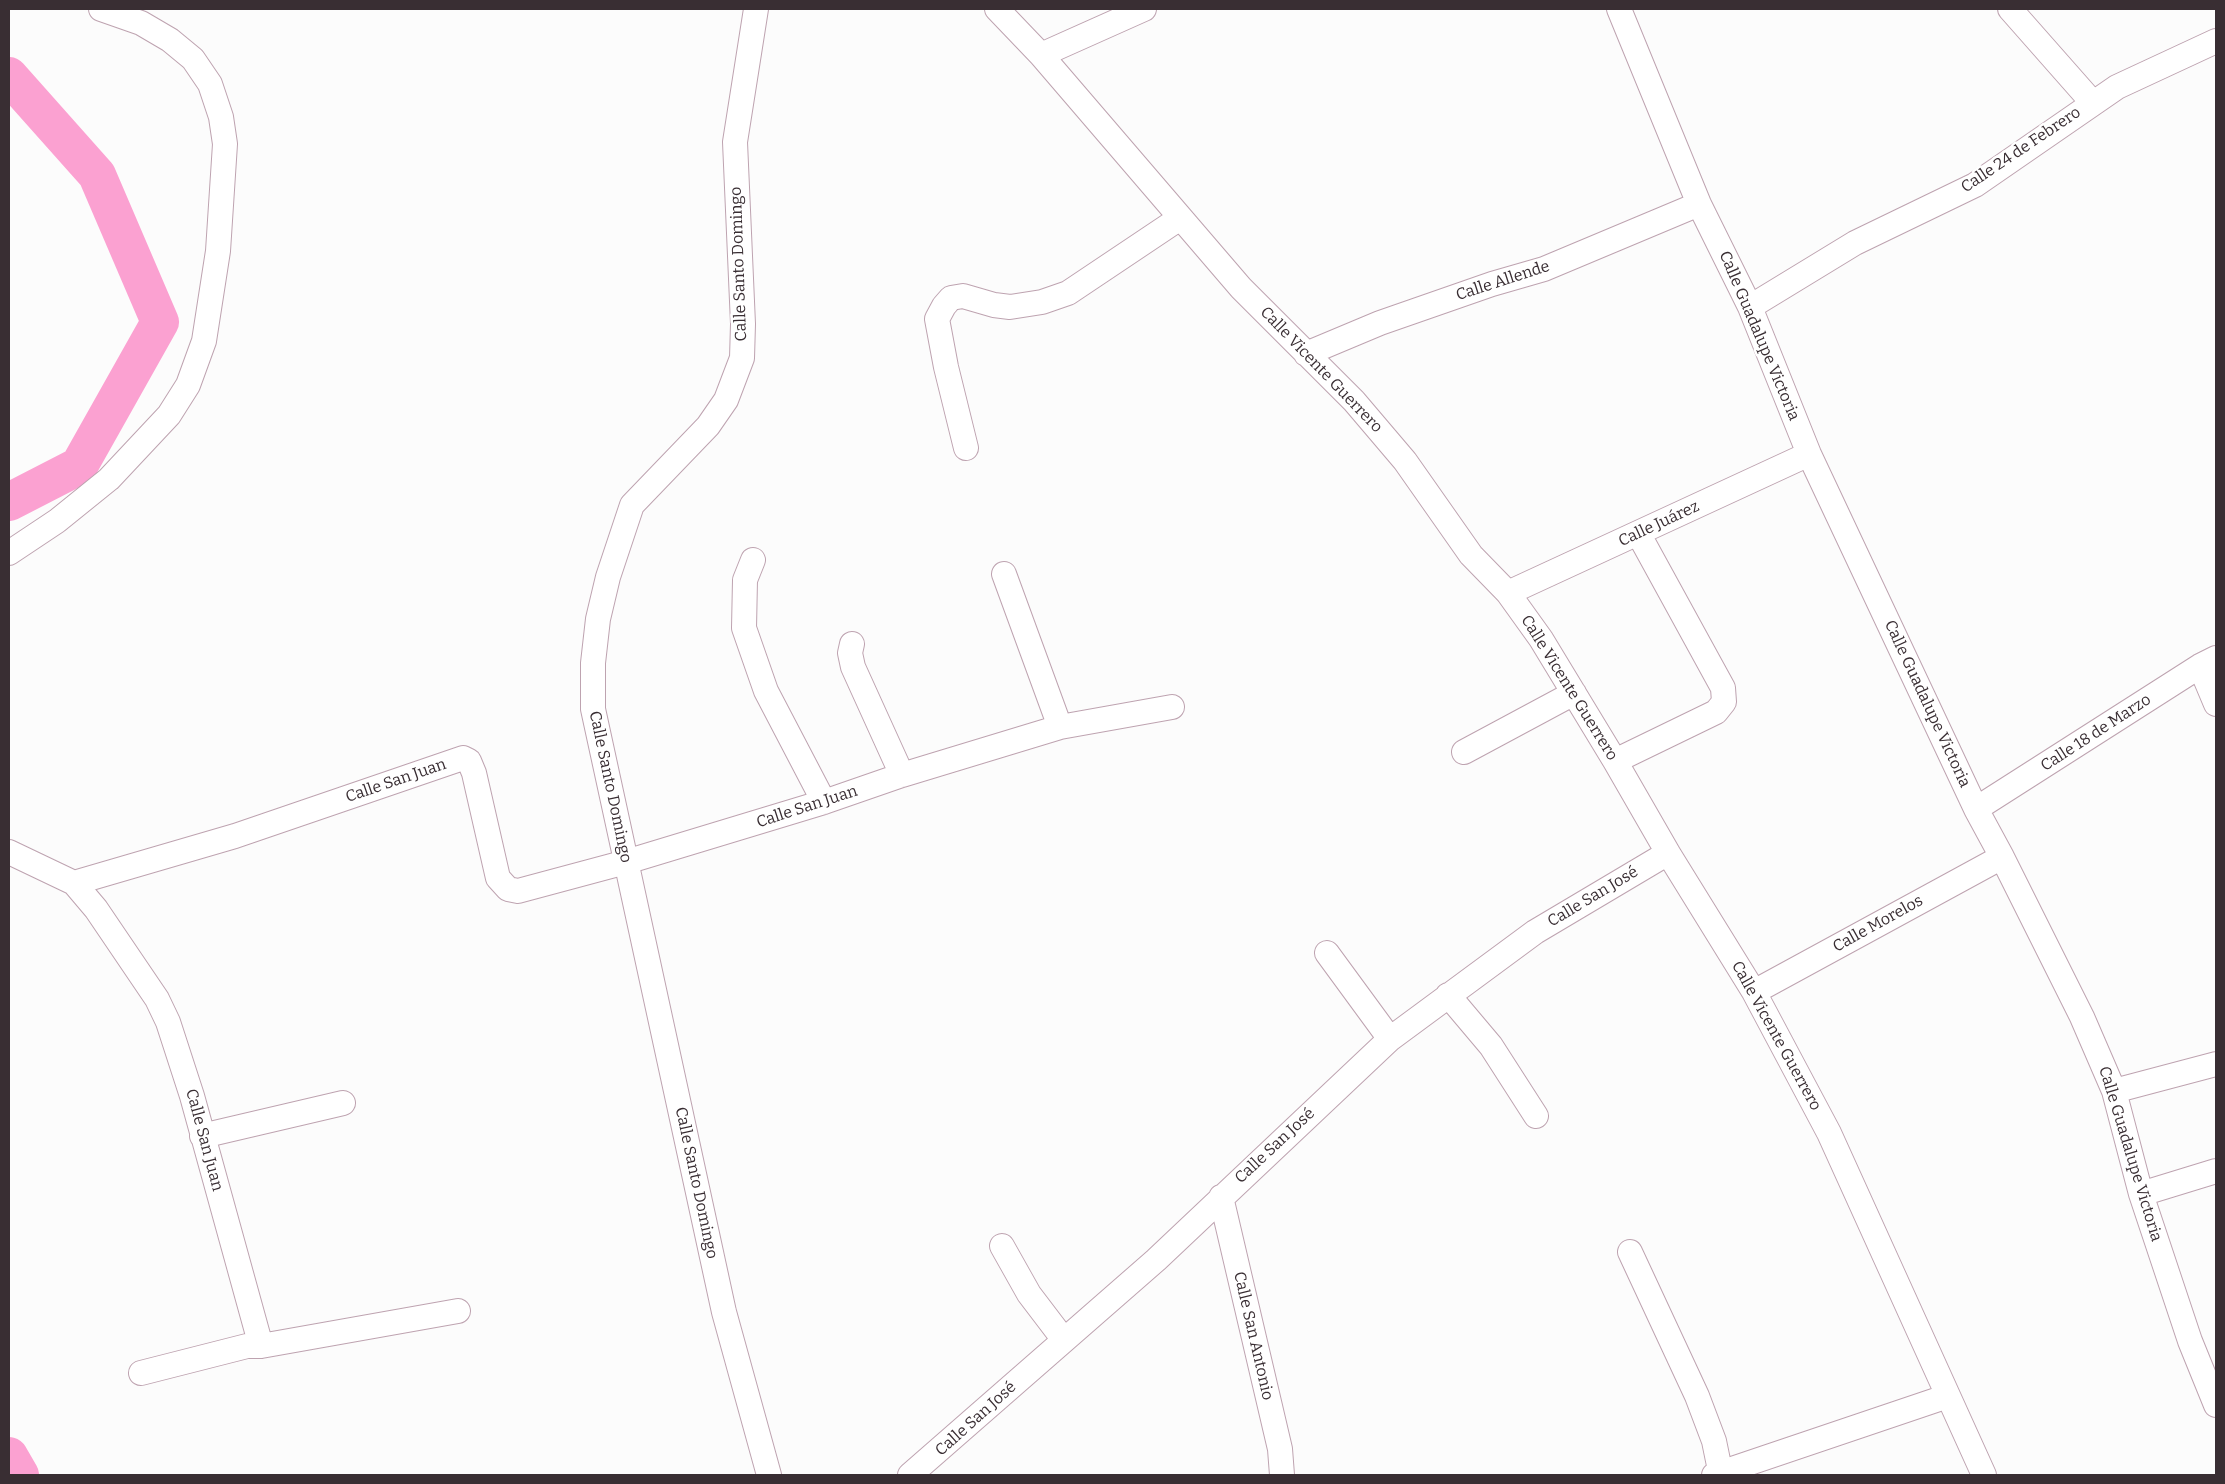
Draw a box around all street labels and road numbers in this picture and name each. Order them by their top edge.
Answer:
street label: Calle 24 de Febrero [1958,103,2084,197]
street label: Calle Santo Domingo [727,186,751,342]
street label: Calle Guadalupe Victoria [1715,248,1803,424]
street label: Calle Allende [1454,257,1552,305]
street label: Calle Vicente Guerrero [1256,303,1386,437]
street label: Calle Juárez [1616,497,1702,551]
street label: Calle Vicente Guerrero [1516,612,1622,764]
street label: Calle Guadalupe Victoria [1880,617,1974,791]
street label: Calle 18 de Marzo [2037,690,2155,776]
street label: Calle Santo Domingo [585,709,635,865]
street label: Calle San Juan [343,755,449,807]
street label: Calle San Juan [754,782,860,832]
street label: Calle San José [1544,863,1642,931]
street label: Calle Morelos [1830,891,1926,957]
street label: Calle Vicente Guerrero [1727,958,1825,1114]
street label: Calle Guadalupe Victoria [2094,1064,2166,1244]
street label: Calle San Juan [181,1087,227,1193]
street label: Calle San José [1231,1104,1319,1188]
street label: Calle Santo Domingo [671,1105,721,1261]
street label: Calle San Antonio [1229,1270,1277,1402]
street label: Calle San José [932,1378,1020,1460]

